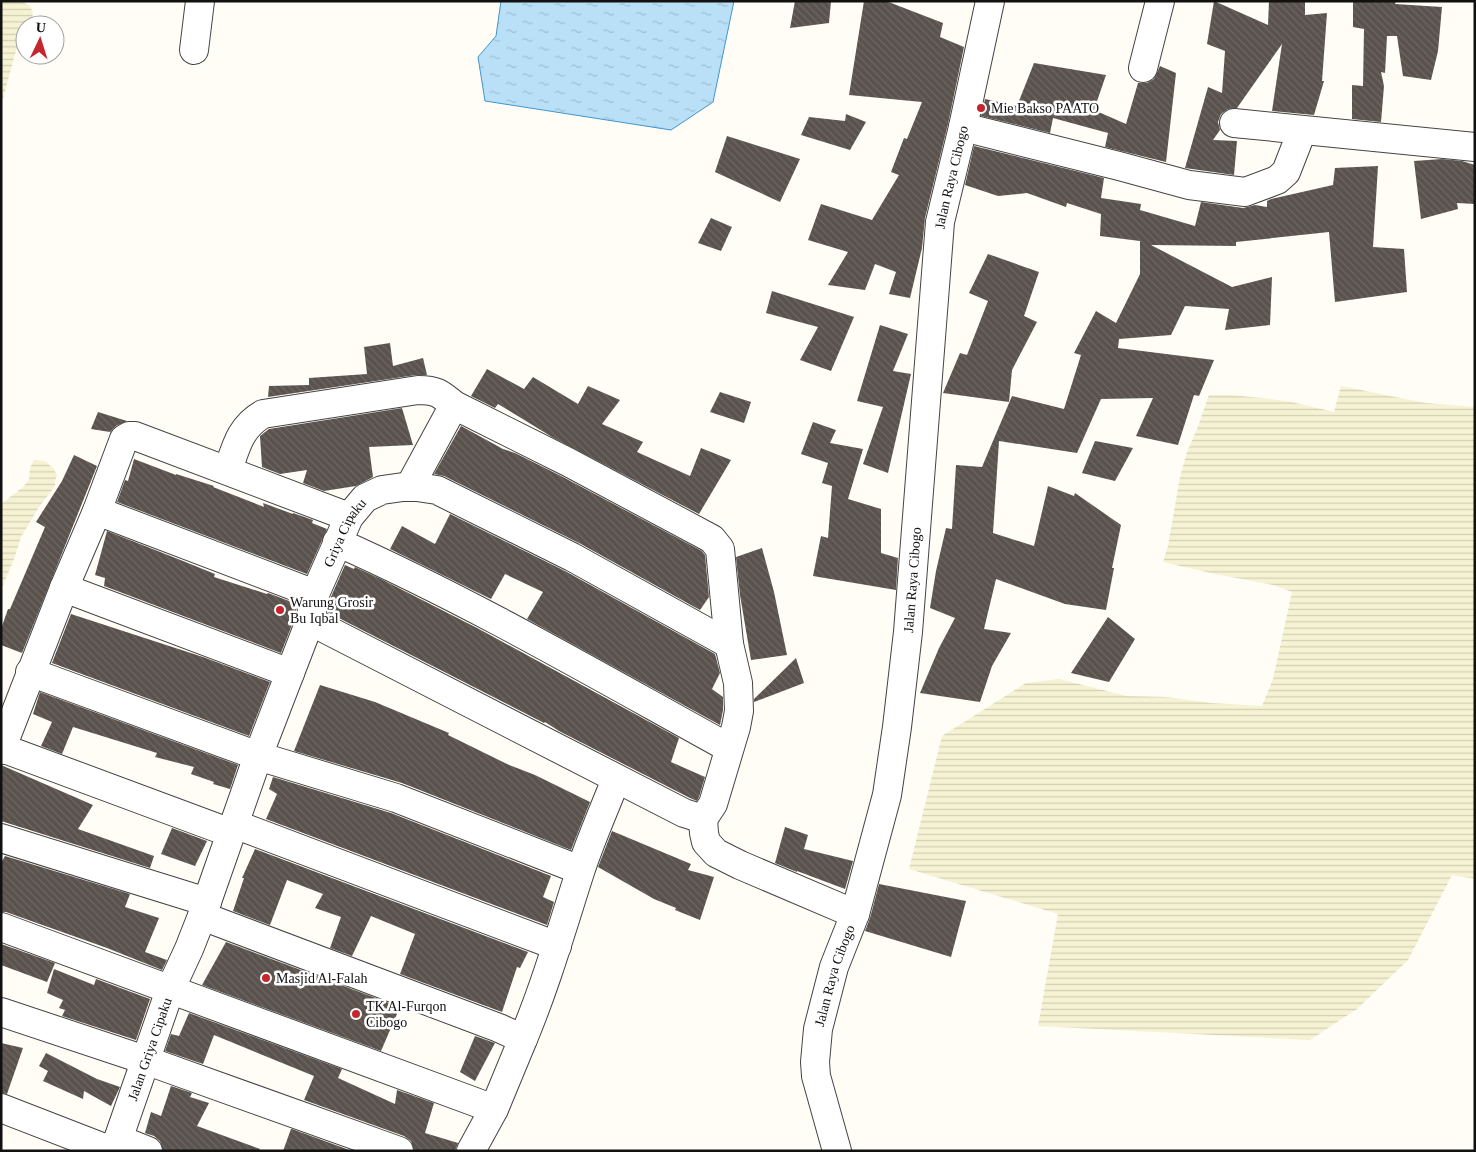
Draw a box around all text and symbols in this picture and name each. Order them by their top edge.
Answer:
north arrow [15,15,65,65]
text: U [35,20,46,35]
place label: Mie Bakso PAATO [991,101,1099,116]
marker: Mie Bakso PAATO [975,102,987,114]
street label: Jalan Raya Cibogo [932,124,971,229]
street label: Griya Cipaku [321,496,369,570]
street label: Jalan Raya Cibogo [901,527,924,633]
place label: Warung Grosir Bu Iqbal [290,595,374,626]
marker: Warung Grosir Bu Iqbal [274,604,286,616]
street label: Jalan Raya Cibogo [812,923,858,1028]
place label: Masjid Al-Falah [276,971,367,986]
marker: Masjid Al-Falah [260,972,272,984]
street label: Jalan Griya Cipaku [125,996,175,1103]
place label: TK Al-Furqon Cibogo [366,999,447,1030]
marker: TK Al-Furqon Cibogo [350,1008,362,1020]

